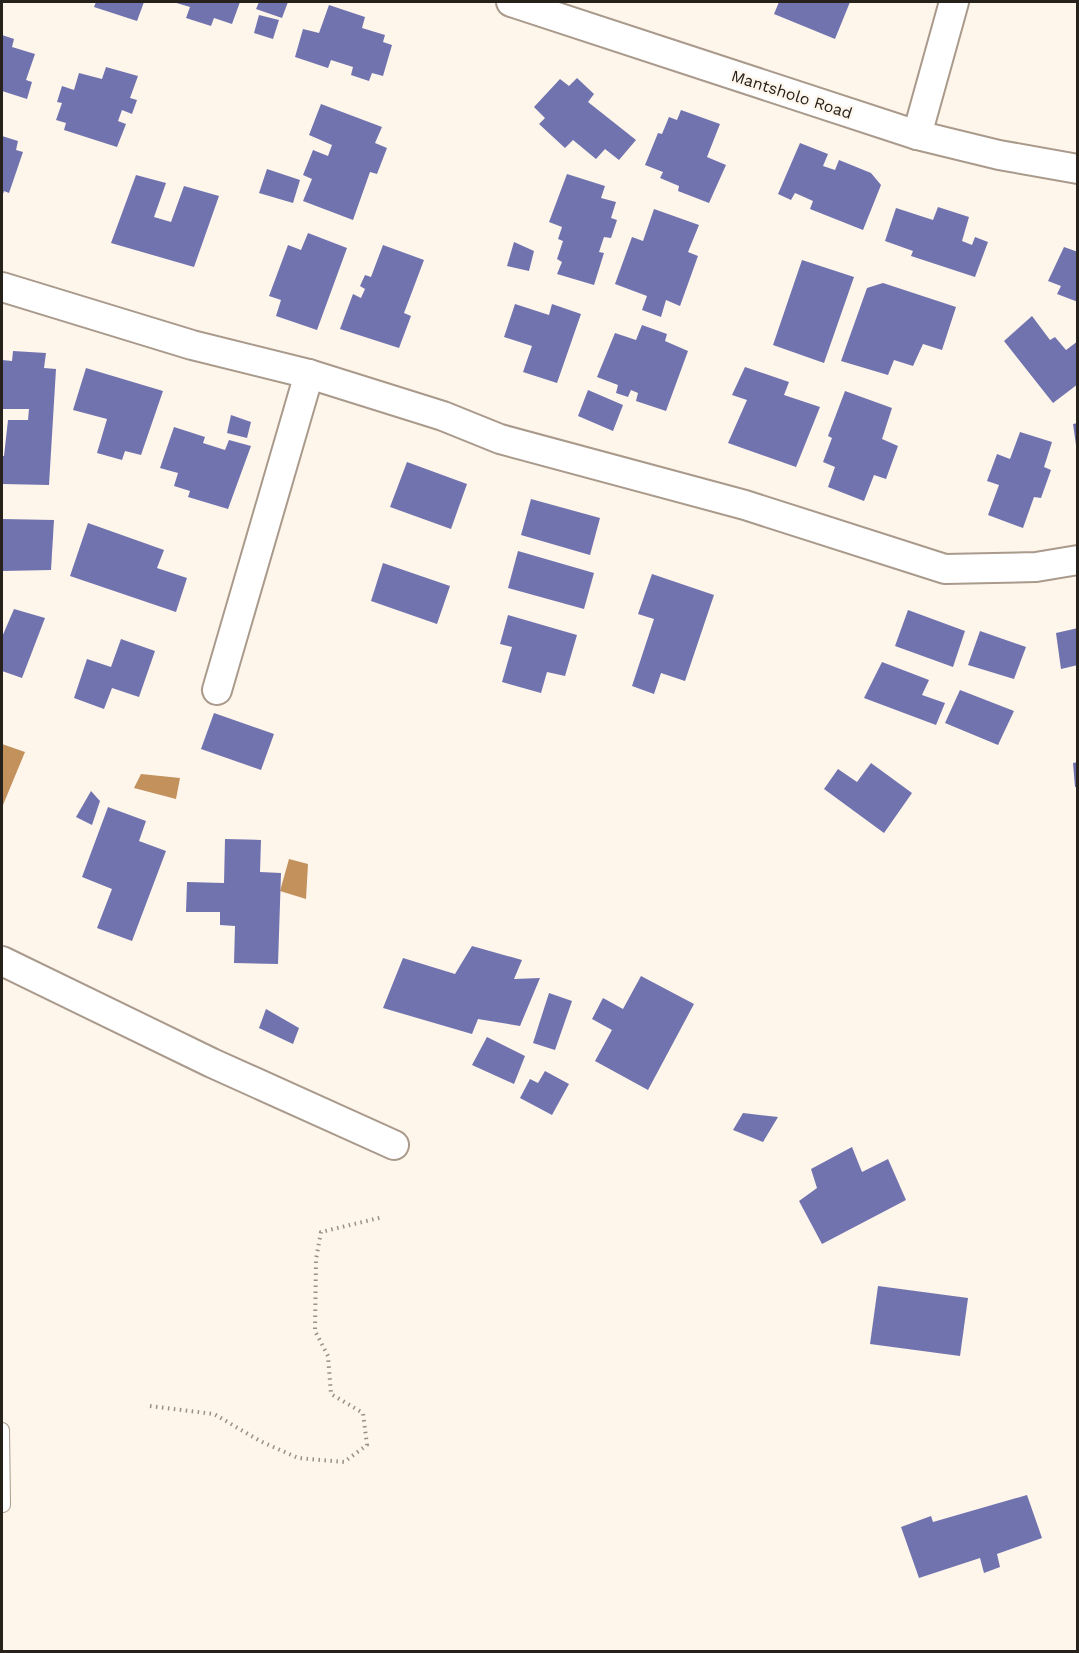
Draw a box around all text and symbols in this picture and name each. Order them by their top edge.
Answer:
street label: Mantsholo Road [729,66,855,123]

